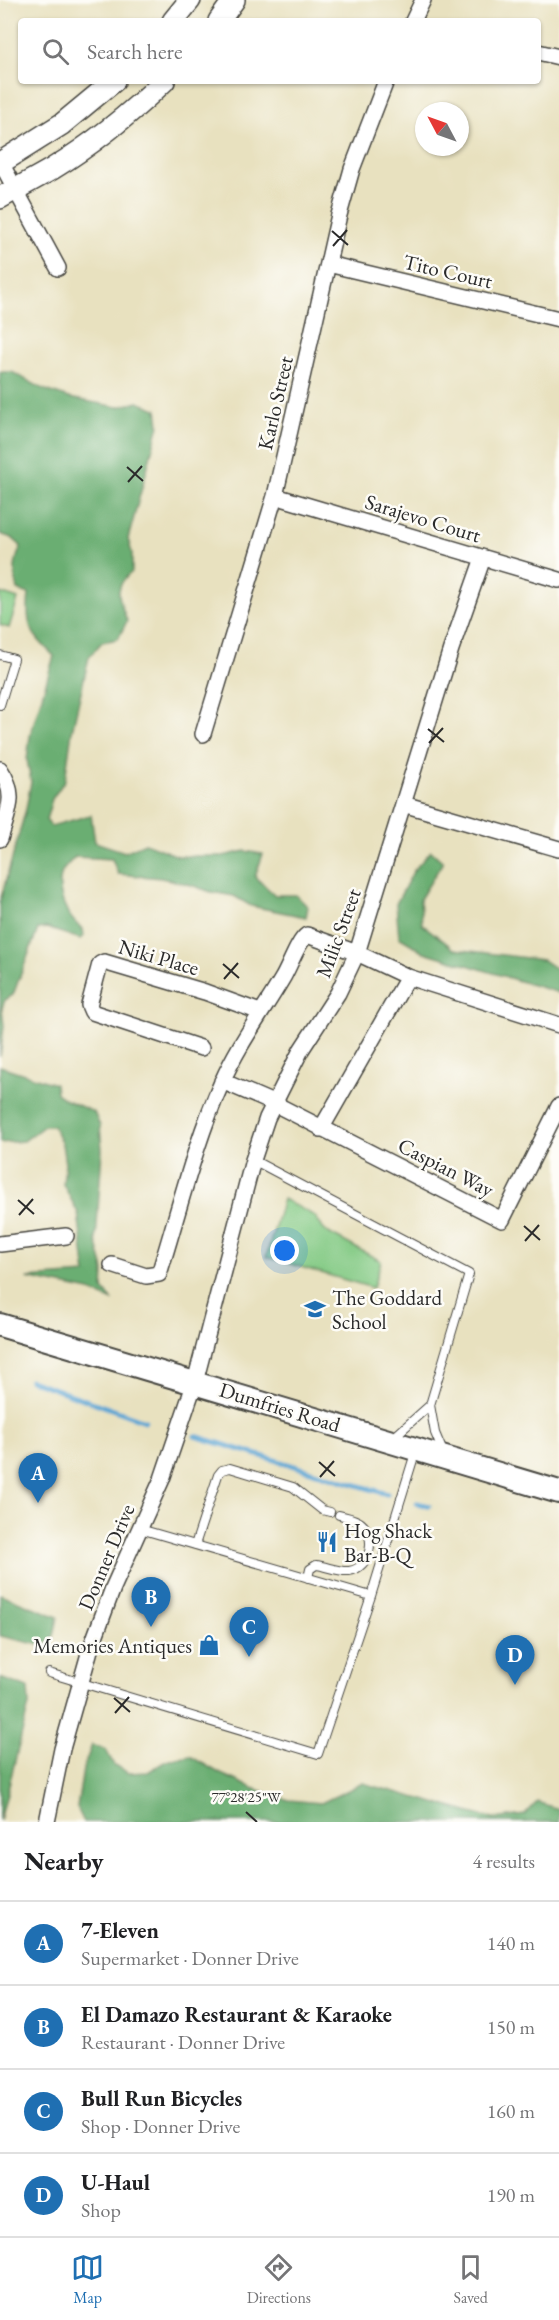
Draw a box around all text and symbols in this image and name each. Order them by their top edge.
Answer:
search box [18,18,541,84]
icon: search [39,35,72,68]
text: Search here [87,37,182,66]
north arrow [415,102,469,156]
street label: Tito Court [401,248,495,294]
street label: Karlo Street [251,353,299,453]
street label: Sarajevo Court [362,488,484,548]
street label: Milic Street [309,884,367,981]
street label: Niki Place [116,933,202,981]
street label: Caspian Way [393,1131,499,1203]
your location [270,1236,299,1265]
place label: The Goddard School [332,1284,443,1335]
school or university icon: The Goddard School [303,1297,327,1321]
street label: Dumfries Road [216,1376,344,1438]
pin: A [18,1454,57,1503]
street label: Donner Drive [72,1500,140,1614]
place label: Hog Shack Bar-B-Q [344,1517,433,1569]
restaurant icon: Hog Shack Bar-B-Q [315,1530,339,1554]
pin: B [132,1578,170,1627]
pin: C [230,1608,268,1657]
place label: Memories Antiques [33,1632,192,1659]
shop icon: Memories Antiques [197,1633,221,1657]
pin: D [496,1636,534,1685]
text: 77°28'25"W [211,1787,281,1806]
text: Nearby [24,1844,104,1878]
text: 4 results [472,1848,535,1874]
text: 7-Eleven [81,1916,159,1945]
text: A [36,1930,51,1956]
text: 140 m [487,1930,535,1956]
text: Supermarket · Donner Drive [81,1945,299,1971]
text: El Damazo Restaurant & Karaoke [81,2000,392,2029]
text: B [37,2014,50,2040]
text: 150 m [487,2014,535,2040]
text: Restaurant · Donner Drive [81,2029,285,2055]
text: Bull Run Bicycles [81,2084,242,2113]
text: C [36,2098,51,2124]
text: 160 m [487,2098,535,2124]
text: Shop · Donner Drive [81,2113,240,2139]
text: U-Haul [81,2168,150,2197]
text: D [36,2182,51,2208]
text: 190 m [487,2182,535,2208]
text: Shop [81,2197,121,2223]
tab: Map [71,2251,104,2308]
tab: Directions [247,2251,311,2308]
tab: Saved [453,2251,488,2308]

